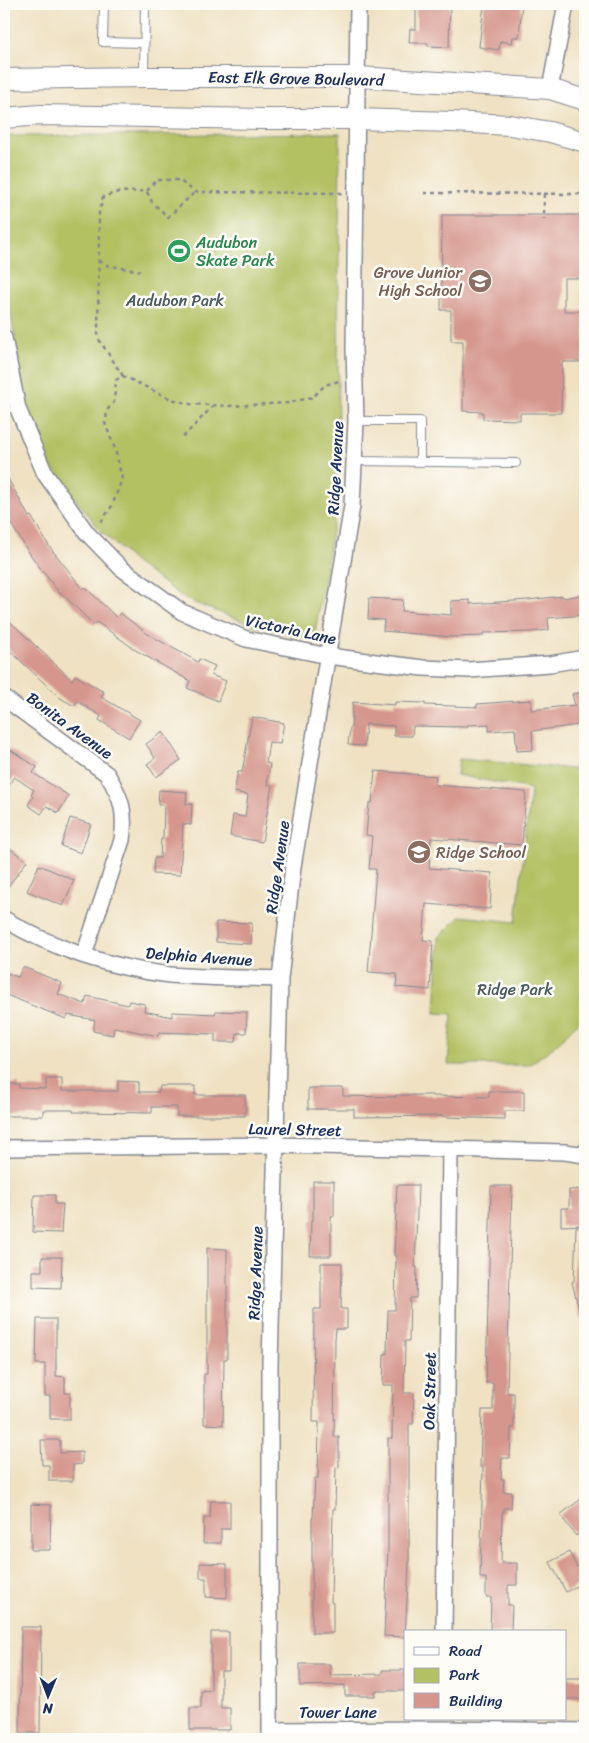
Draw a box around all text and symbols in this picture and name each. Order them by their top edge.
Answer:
street label: East Elk Grove Boulevard [208,62,386,95]
place label: Audubon Skate Park [195,228,275,275]
sports icon: Audubon Skate Park [166,238,192,264]
place label: Grove Junior High School [374,258,463,305]
school or university icon: Grove Junior High School [467,268,493,294]
park label: Audubon Park [125,286,225,315]
street label: Ridge Avenue [319,420,352,516]
street label: Victoria Lane [243,606,339,653]
street label: Bonita Avenue [20,684,120,767]
street label: Ridge Avenue [257,818,298,916]
place label: Ridge School [436,838,526,867]
school or university icon: Ridge School [406,839,432,865]
street label: Delphia Avenue [145,938,254,975]
park label: Ridge Park [477,975,553,1004]
street label: Laurel Street [248,1114,342,1145]
street label: Ridge Avenue [239,1225,272,1321]
street label: Oak Street [414,1352,445,1430]
legend [404,1630,566,1720]
text: Road [449,1638,482,1664]
text: Park [449,1662,480,1688]
north arrow [22,1670,72,1720]
text: Building [449,1688,503,1714]
text: N [42,1696,54,1721]
street label: Tower Lane [299,1698,377,1727]

